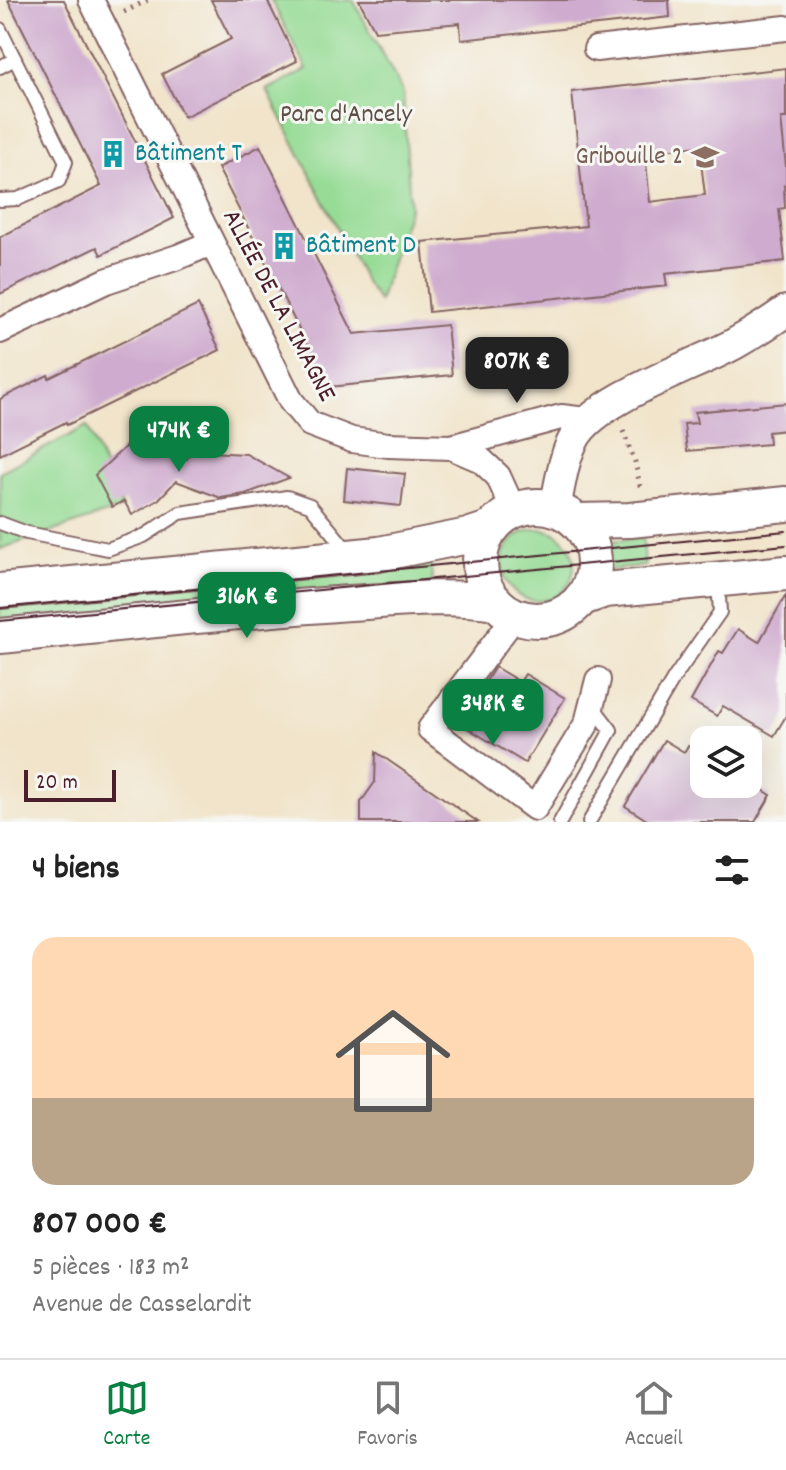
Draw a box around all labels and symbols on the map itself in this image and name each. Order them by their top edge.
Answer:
park label: Parc d'Ancely [280,97,413,134]
place label: Bâtiment T [135,136,243,173]
building icon: Bâtiment T [98,139,128,169]
place label: Gribouille 2 [576,139,683,176]
school or university icon: Gribouille 2 [690,142,720,172]
street label: ALLÉE DE LA LIMAGNE [212,203,344,409]
place label: Bâtiment D [306,228,416,265]
building icon: Bâtiment D [269,231,299,261]
pin: 807K € [452,337,582,405]
pin: 474K € [114,406,244,474]
pin: 316K € [182,572,312,640]
pin: 348K € [428,679,558,747]
scale bar [24,766,116,802]

